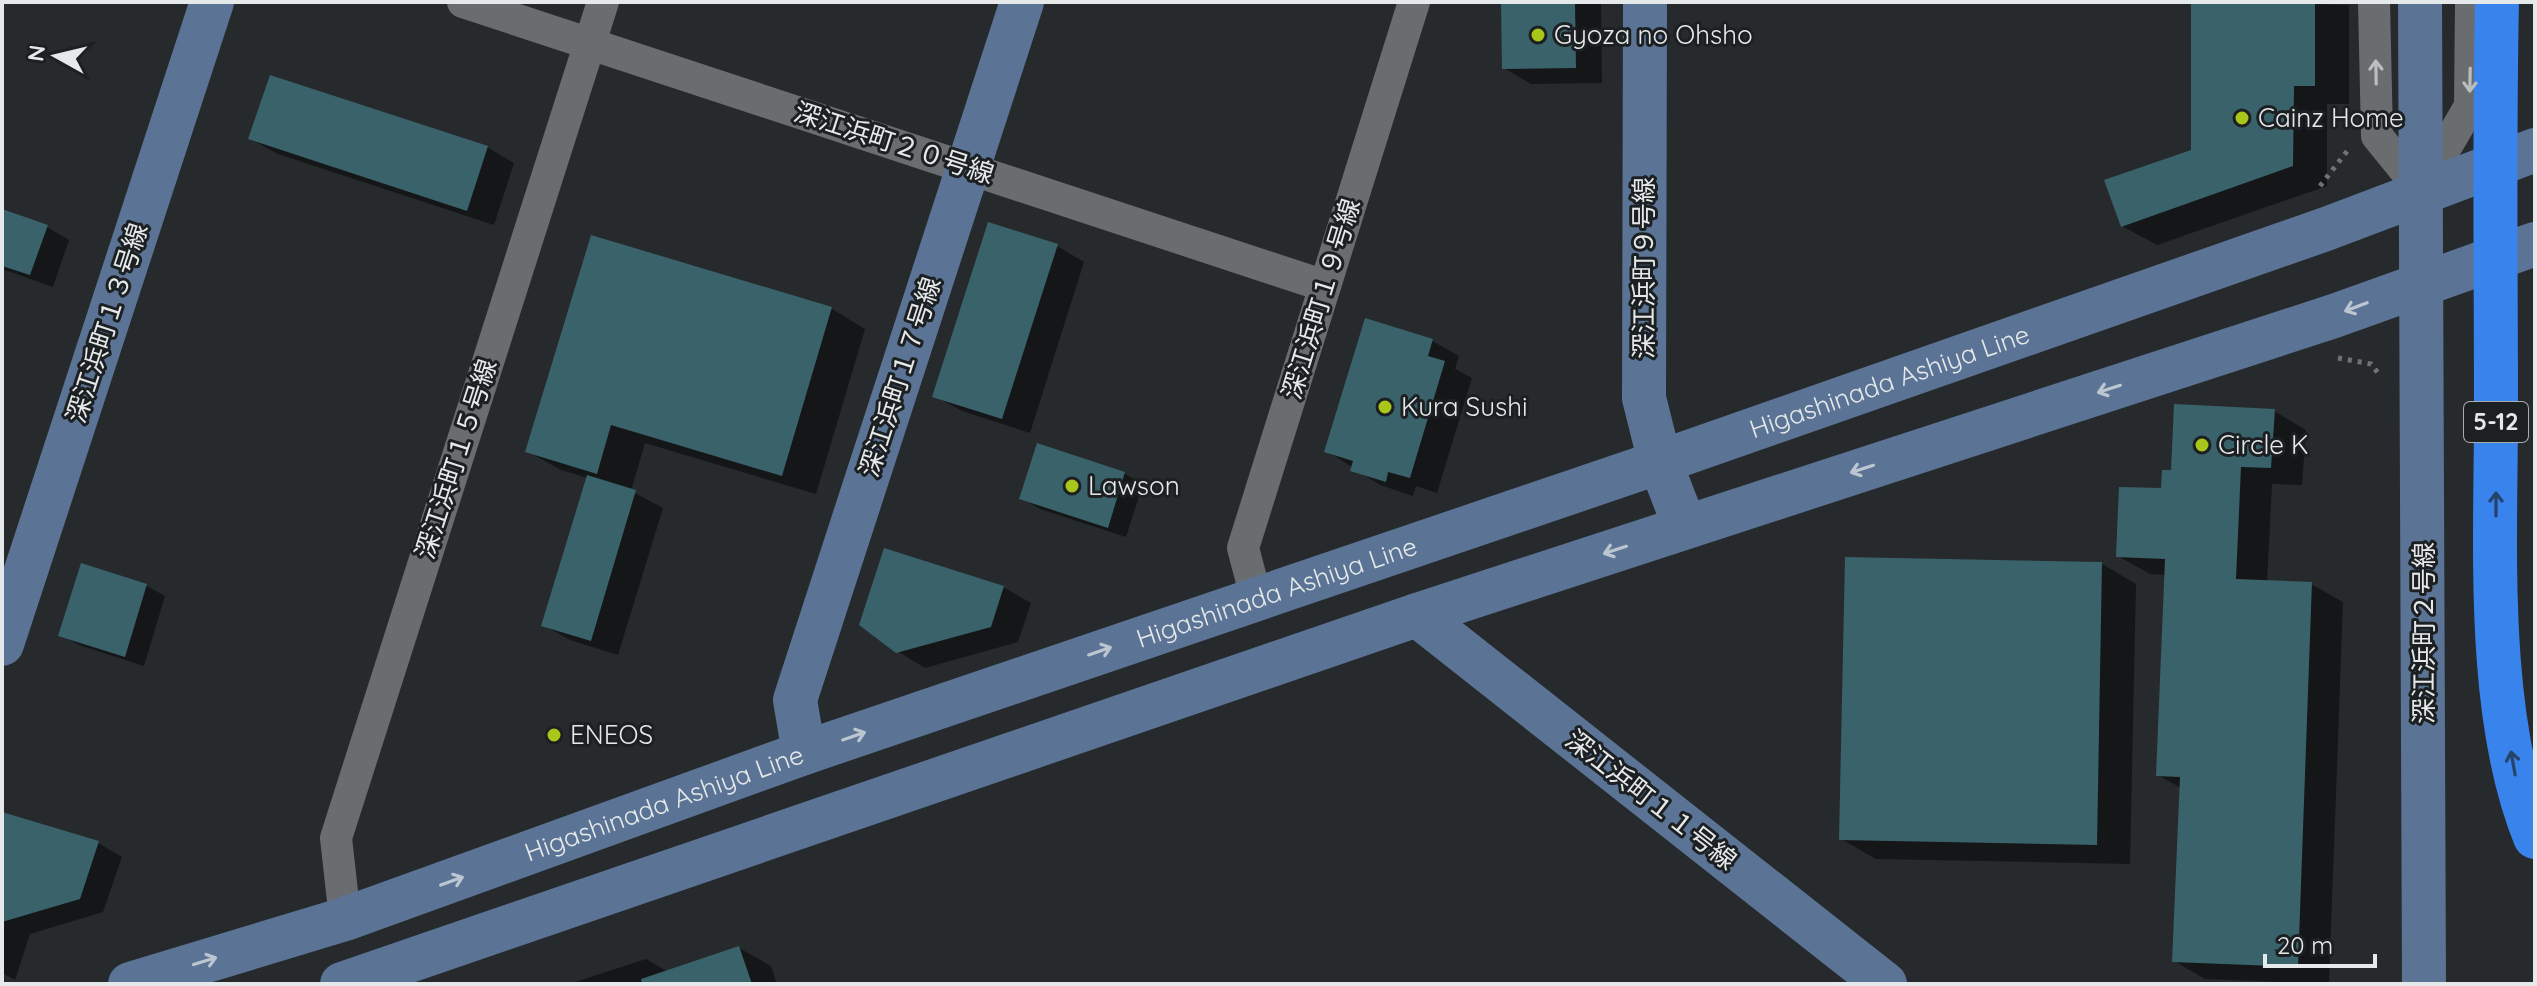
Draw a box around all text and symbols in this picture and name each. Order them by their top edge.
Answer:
north arrow [16,16,96,96]
place label: Gyoza no Ohsho [1554,18,1753,51]
marker: Gyoza no Ohsho [1529,26,1547,44]
text: N [21,43,51,63]
one-way arrow [2368,59,2384,86]
one-way arrow [2462,66,2478,93]
street label: 深江浜町２０号線 [790,95,998,190]
place label: Cainz Home [2258,101,2404,134]
marker: Cainz Home [2233,109,2251,127]
street label: 深江浜町９号線 [1627,177,1660,359]
street label: 深江浜町１９号線 [1274,195,1367,403]
street label: 深江浜町１３号線 [59,219,154,427]
street label: 深江浜町１７号線 [852,273,947,481]
one-way arrow [2344,301,2369,315]
street label: Higashinada Ashiya Line [1745,317,2034,445]
street label: 深江浜町１５号線 [408,355,503,563]
one-way arrow [2097,382,2123,397]
place label: Kura Sushi [1401,390,1528,423]
marker: Kura Sushi [1376,398,1394,416]
road number: 5-12 [2464,402,2528,442]
place label: Circle K [2218,428,2309,461]
marker: Circle K [2193,436,2211,454]
one-way arrow [1850,463,1875,478]
place label: Lawson [1088,469,1180,502]
marker: Lawson [1063,477,1081,495]
one-way arrow [2488,491,2504,518]
street label: Higashinada Ashiya Line [1132,529,1421,655]
street label: 深江浜町２号線 [2407,542,2440,724]
one-way arrow [1602,543,1627,558]
one-way arrow [1087,642,1112,657]
place label: ENEOS [570,718,653,751]
street label: 深江浜町１１号線 [1559,723,1743,877]
marker: ENEOS [545,726,563,744]
one-way arrow [842,727,867,742]
street label: Higashinada Ashiya Line [520,738,808,869]
one-way arrow [2505,750,2520,776]
one-way arrow [439,872,464,887]
scale bar [2265,918,2375,968]
text: 20 m [2277,930,2333,960]
one-way arrow [192,953,217,968]

